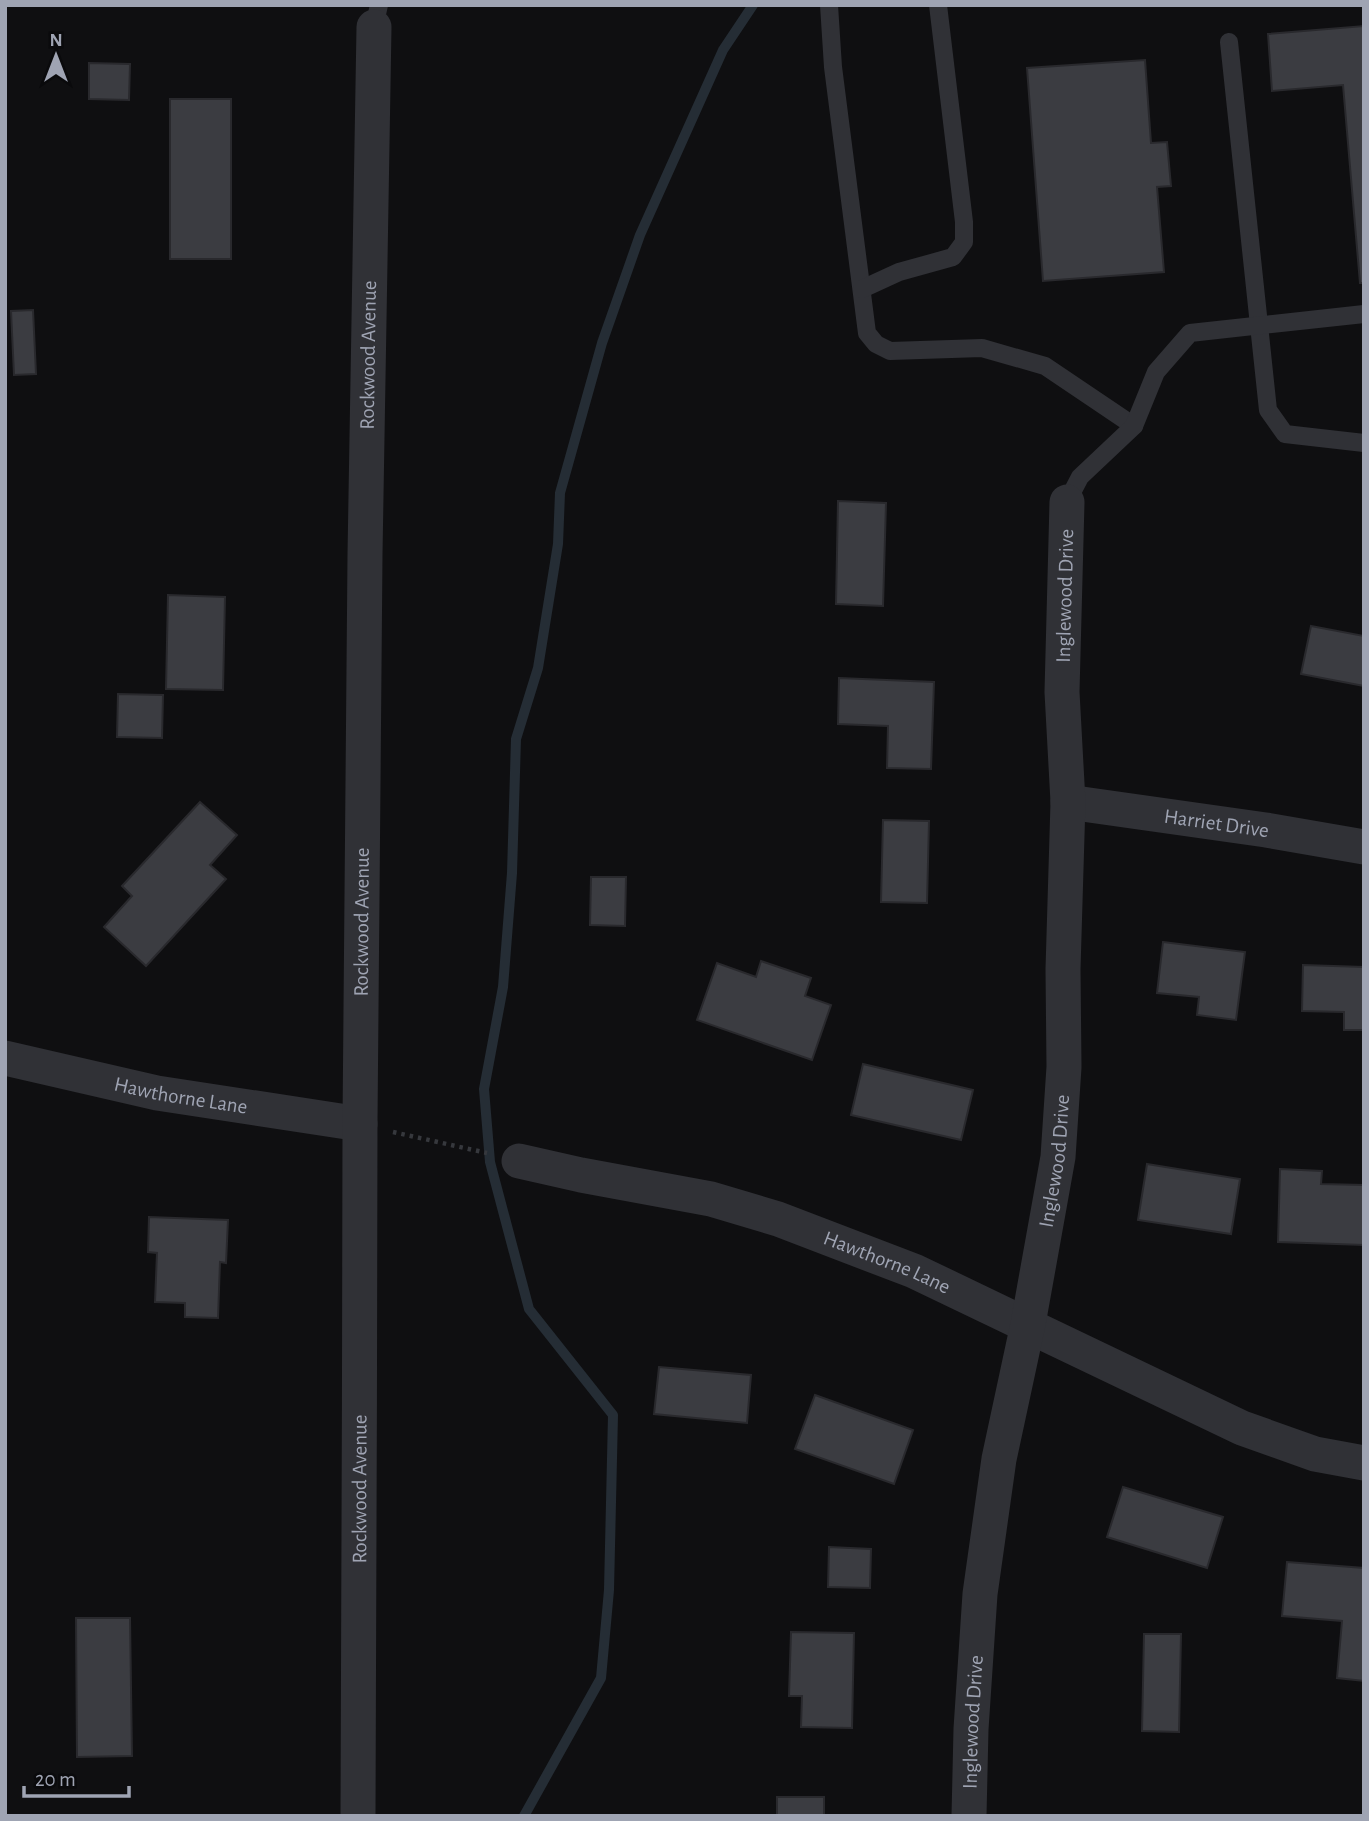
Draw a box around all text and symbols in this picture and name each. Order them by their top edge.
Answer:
north arrow [21,21,91,91]
text: N [49,31,63,50]
street label: Rockwood Avenue [356,280,380,430]
street label: Inglewood Drive [1052,529,1077,663]
street label: Harriet Drive [1163,805,1270,841]
street label: Rockwood Avenue [350,847,372,997]
street label: Hawthorne Lane [112,1073,249,1117]
street label: Inglewood Drive [1035,1094,1073,1229]
street label: Hawthorne Lane [821,1227,954,1297]
street label: Rockwood Avenue [349,1414,370,1564]
street label: Inglewood Drive [959,1655,986,1789]
scale bar [24,1755,130,1799]
text: 20 m [35,1769,76,1790]

